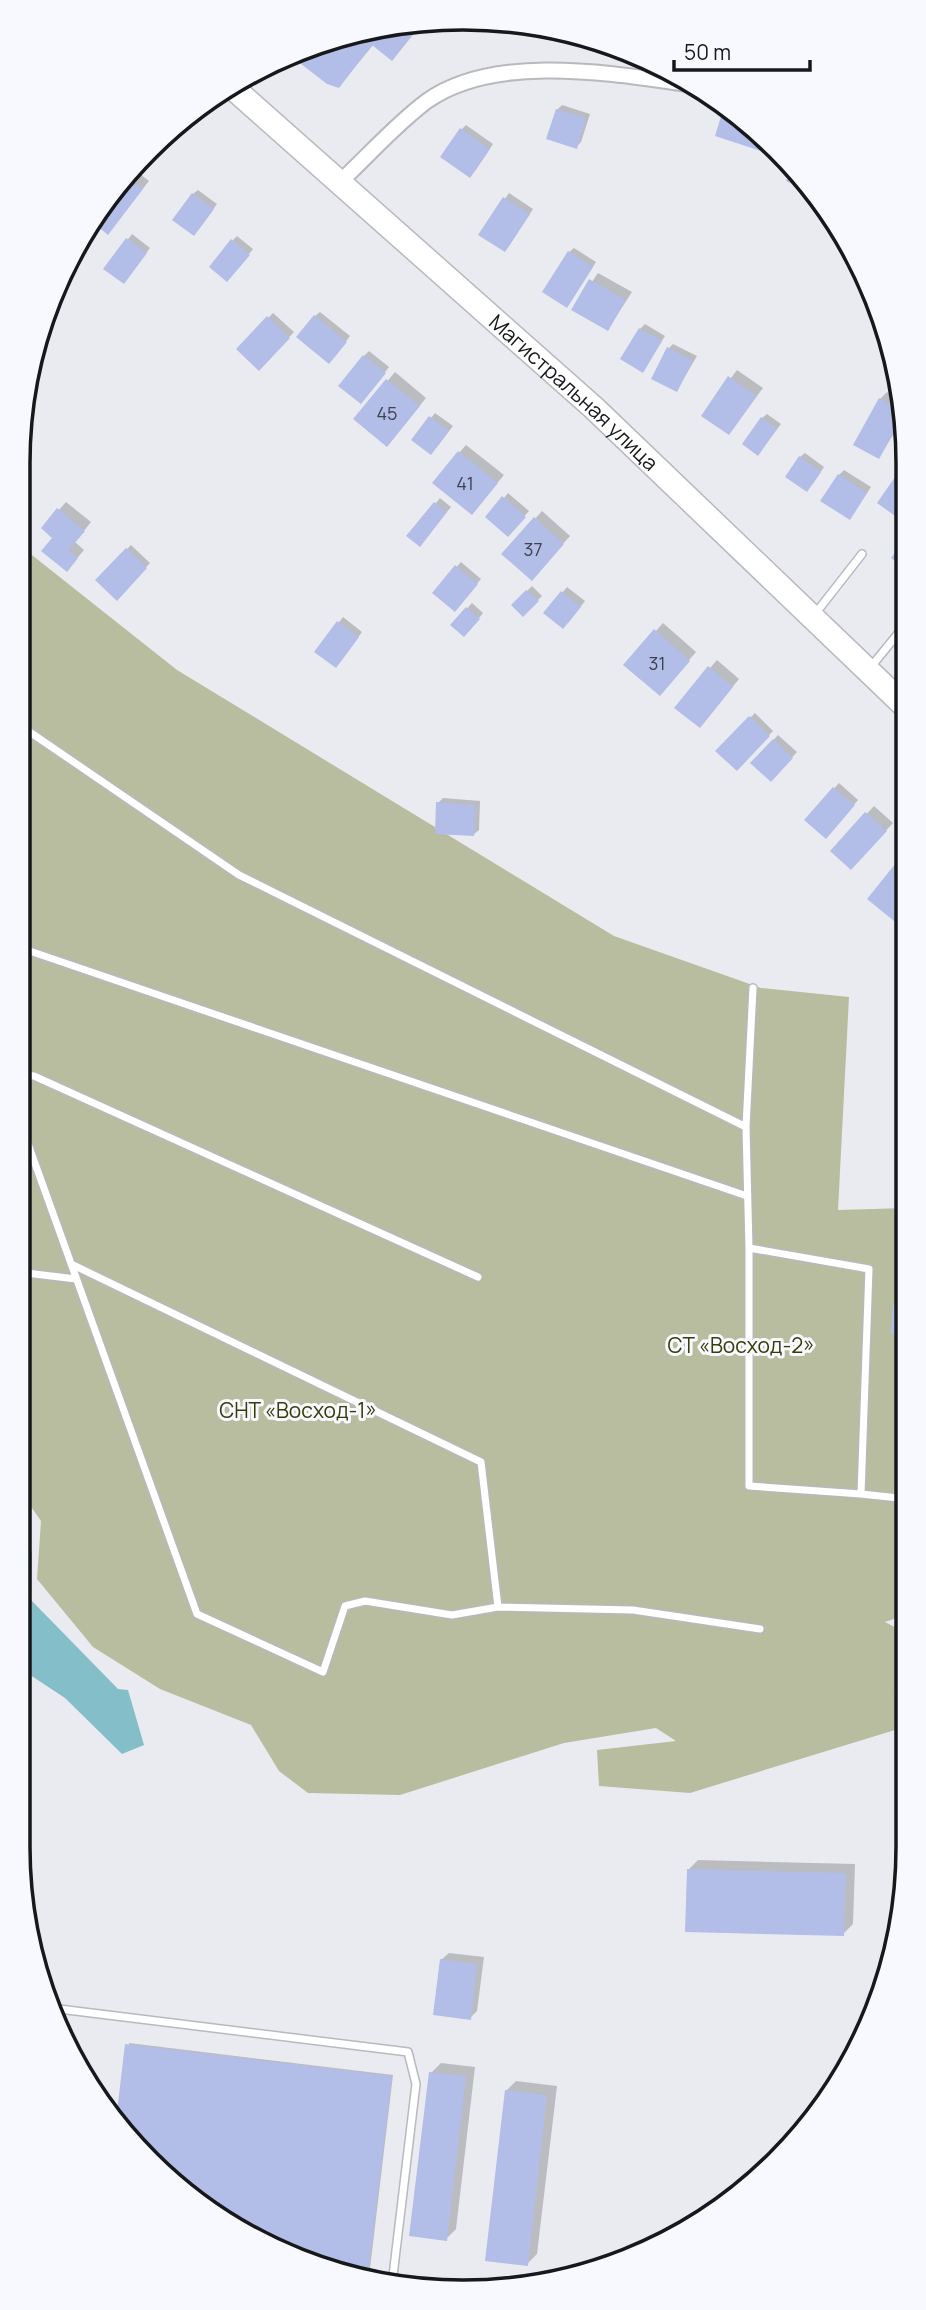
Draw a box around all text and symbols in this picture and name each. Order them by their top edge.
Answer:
scale bar [674,28,810,72]
text: 50 m [684,38,731,66]
street label: Магистральная улица [484,308,665,476]
house number: 45 [376,401,398,425]
house number: 41 [456,471,474,495]
house number: 37 [524,537,543,561]
house number: 31 [649,651,665,675]
park label: СТ «Восход-2» [668,1331,814,1359]
park label: СНТ «Восход-1» [219,1396,377,1424]

